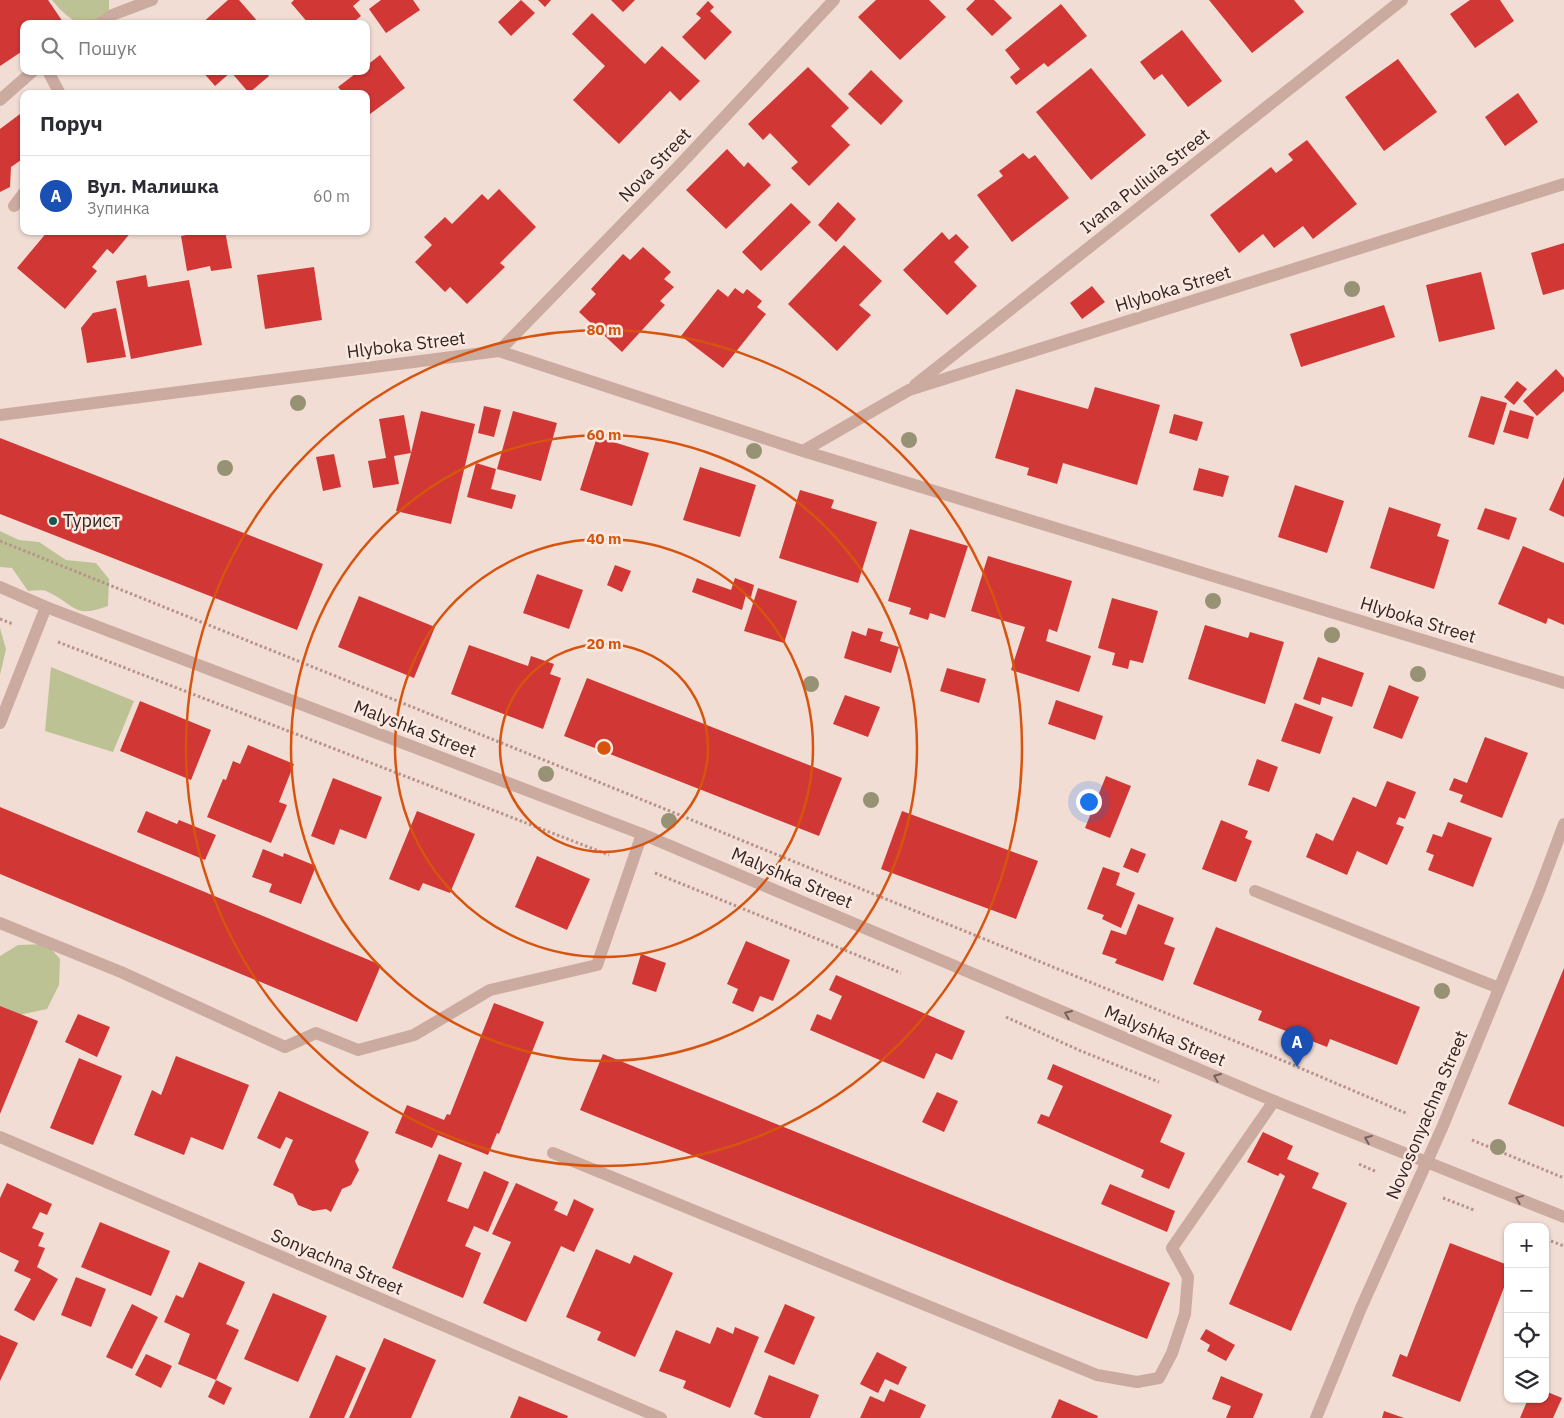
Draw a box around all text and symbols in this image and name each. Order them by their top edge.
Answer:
search box [20,20,370,75]
icon: search [38,34,66,62]
text: Пошук [78,36,137,60]
text: Поруч [40,109,103,137]
street label: Nova Street [614,123,696,207]
street label: Ivana Puliuia Street [1075,123,1214,238]
text: Вул. Малишка [87,174,219,198]
text: A [51,186,61,206]
text: 60 m [313,186,350,206]
text: Зупинка [87,198,150,218]
street label: Hlyboka Street [1112,260,1233,317]
text: 80 m [587,320,621,339]
street label: Hlyboka Street [345,326,467,363]
text: 60 m [587,425,621,444]
place label: Турист [63,509,121,532]
marker: Турист [47,515,59,527]
text: 40 m [587,529,621,548]
street label: Hlyboka Street [1358,591,1479,648]
text: 20 m [587,634,621,653]
street label: Malyshka Street [351,695,480,762]
centre of rings [595,739,613,757]
your location [1076,789,1102,815]
street label: Malyshka Street [728,842,856,913]
street label: Malyshka Street [1101,1000,1229,1071]
one-way arrow [1064,1010,1073,1021]
pin: A [1281,1026,1313,1067]
street label: Novosonyachna Street [1381,1027,1473,1203]
one-way arrow [1213,1073,1222,1084]
one-way arrow [1364,1135,1373,1145]
one-way arrow [1515,1195,1524,1205]
street label: Sonyachna Street [267,1223,407,1300]
map controls [1504,1223,1549,1403]
button: + [1504,1223,1549,1268]
button: − [1504,1268,1549,1313]
button: locate [1504,1313,1549,1358]
button: layers [1504,1358,1549,1403]

